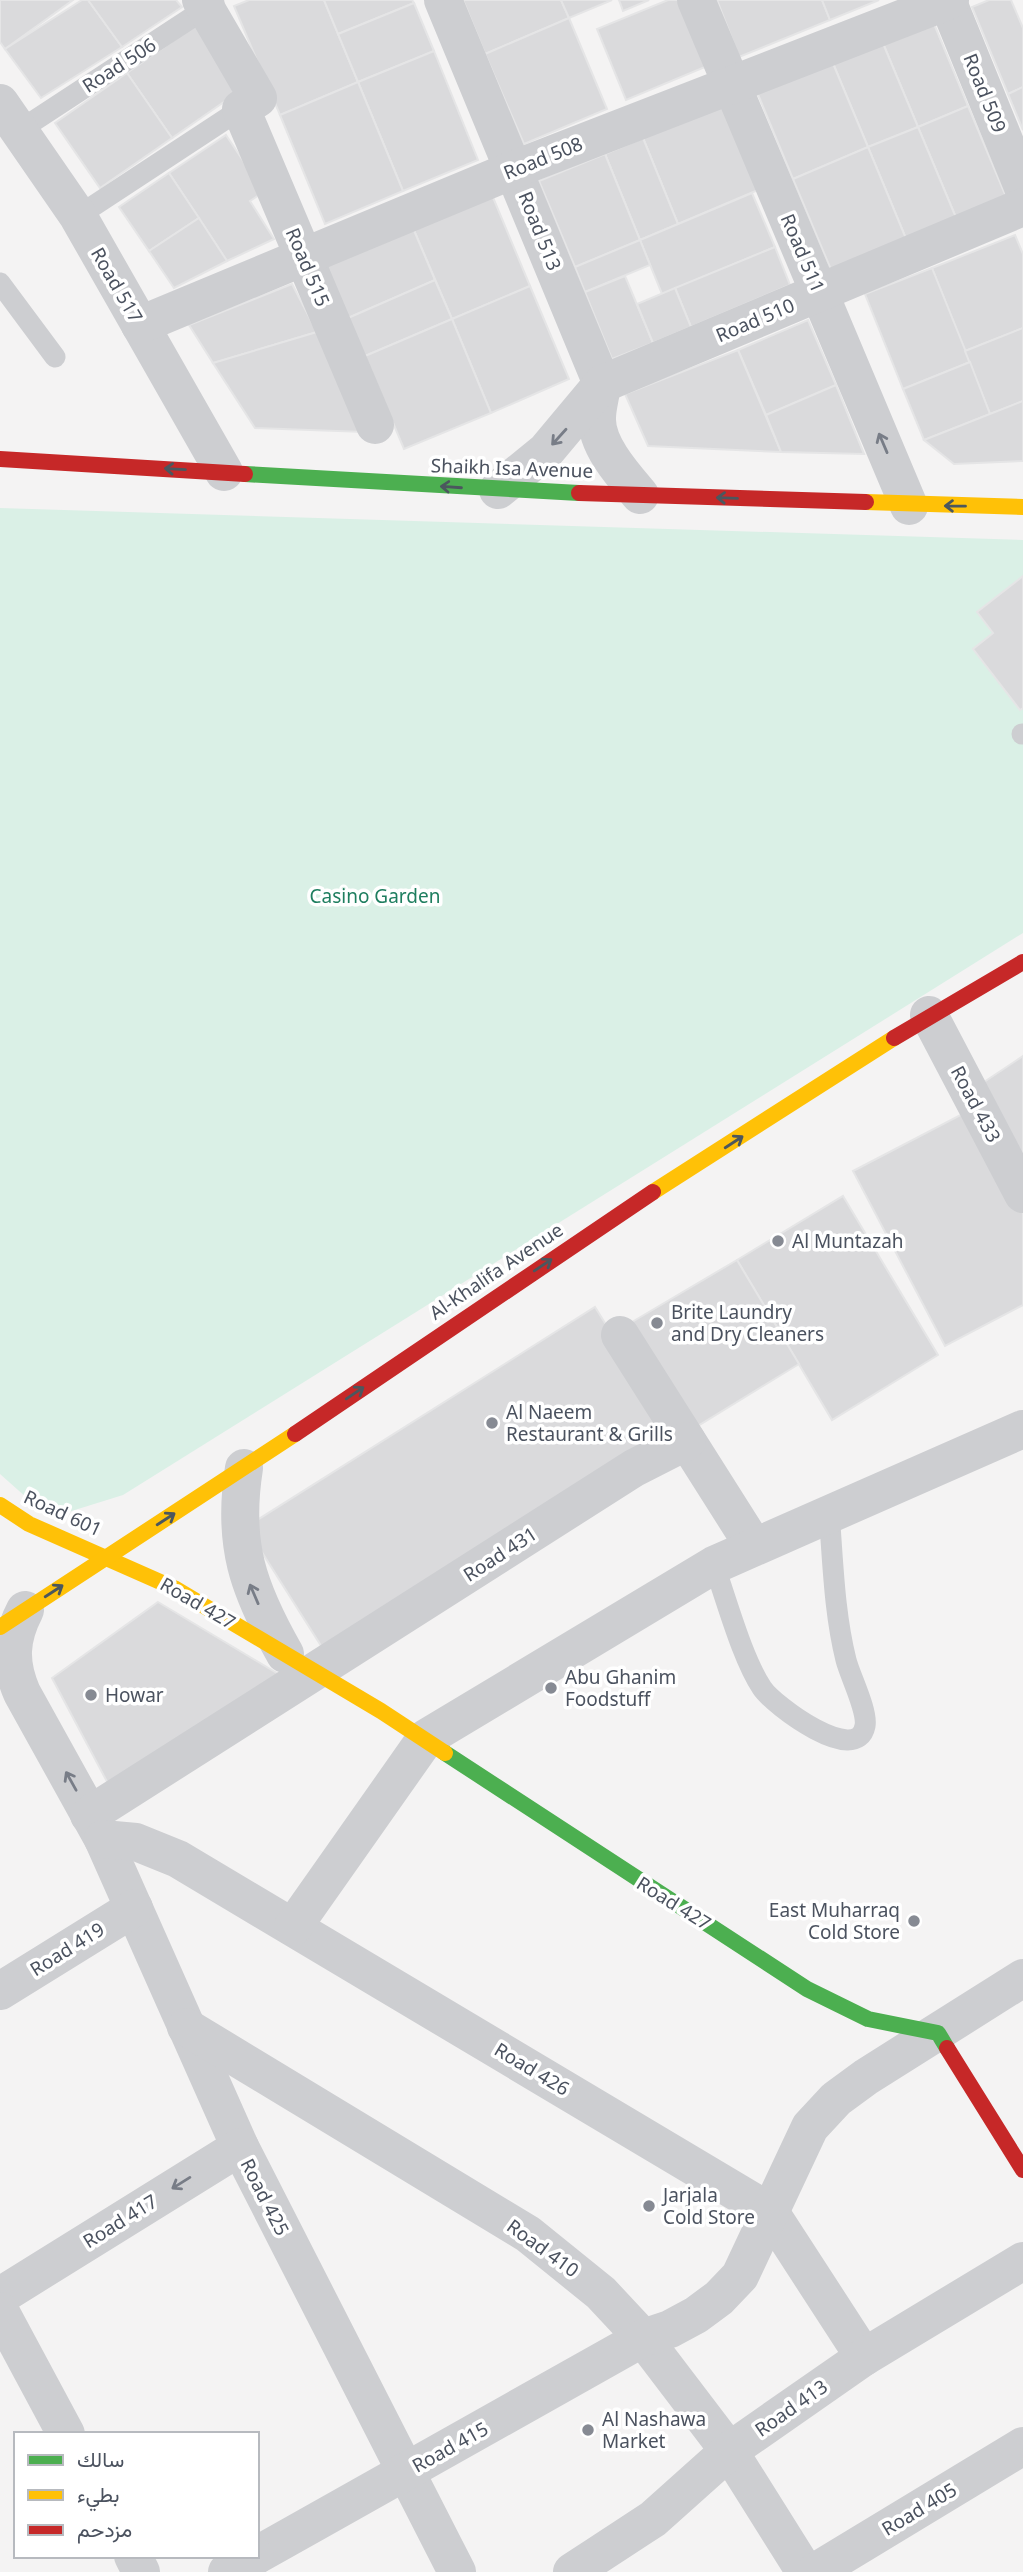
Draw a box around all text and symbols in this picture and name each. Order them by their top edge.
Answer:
street label: Road 506 [77,31,161,99]
street label: Road 509 [957,50,1013,136]
street label: Road 508 [500,130,586,186]
street label: Road 513 [512,188,568,274]
street label: Road 511 [775,210,831,296]
street label: Road 515 [280,224,336,310]
street label: Road 517 [85,242,149,328]
street label: Road 510 [712,292,798,348]
one-way arrow [551,428,567,446]
one-way arrow [876,433,889,454]
street label: Shaikh Isa Avenue [430,452,594,484]
one-way arrow [164,463,187,476]
one-way arrow [440,480,463,493]
one-way arrow [716,492,739,505]
one-way arrow [944,499,967,513]
park label: Casino Garden [310,883,440,909]
street label: Road 433 [945,1061,1007,1147]
one-way arrow [724,1134,743,1149]
street label: Al-Khalifa Avenue [424,1217,568,1325]
place label: Al Muntazah [792,1228,904,1254]
marker: Al Muntazah [770,1233,786,1249]
one-way arrow [533,1258,552,1272]
place label: Brite Laundry and Dry Cleaners [671,1299,824,1347]
marker: Brite Laundry and Dry Cleaners [649,1315,665,1331]
one-way arrow [345,1386,364,1400]
place label: Al Naeem Restaurant & Grills [506,1399,673,1447]
marker: Al Naeem Restaurant & Grills [484,1415,500,1431]
street label: Road 601 [20,1484,106,1542]
one-way arrow [155,1512,175,1526]
street label: Road 431 [458,1520,542,1588]
street label: Road 427 [155,1571,241,1635]
one-way arrow [44,1584,63,1599]
one-way arrow [247,1584,260,1605]
place label: Abu Ghanim Foodstuff [565,1664,676,1712]
marker: Abu Ghanim Foodstuff [543,1680,559,1696]
place label: Howar [105,1682,164,1708]
marker: Howar [83,1687,99,1703]
one-way arrow [64,1771,77,1792]
street label: Road 427 [632,1870,716,1936]
place label: East Muharraq Cold Store [769,1897,900,1945]
marker: East Muharraq Cold Store [906,1913,922,1929]
street label: Road 419 [25,1916,109,1982]
street label: Road 426 [490,2036,574,2102]
street label: Road 425 [235,2154,295,2240]
one-way arrow [172,2176,192,2190]
place label: Jarjala Cold Store [661,2182,755,2230]
street label: Road 417 [78,2188,162,2254]
marker: Jarjala Cold Store [641,2198,657,2214]
street label: Road 410 [502,2213,584,2283]
street label: Road 413 [749,2373,833,2443]
place label: Al Nashawa Market [602,2406,706,2454]
street label: Road 415 [407,2415,493,2479]
marker: Al Nashawa Market [580,2422,596,2438]
legend [14,2432,259,2558]
text: سالك [77,2445,124,2473]
street label: Road 405 [877,2476,961,2542]
text: بطيء [77,2480,120,2512]
text: مزدحم [77,2515,132,2544]

